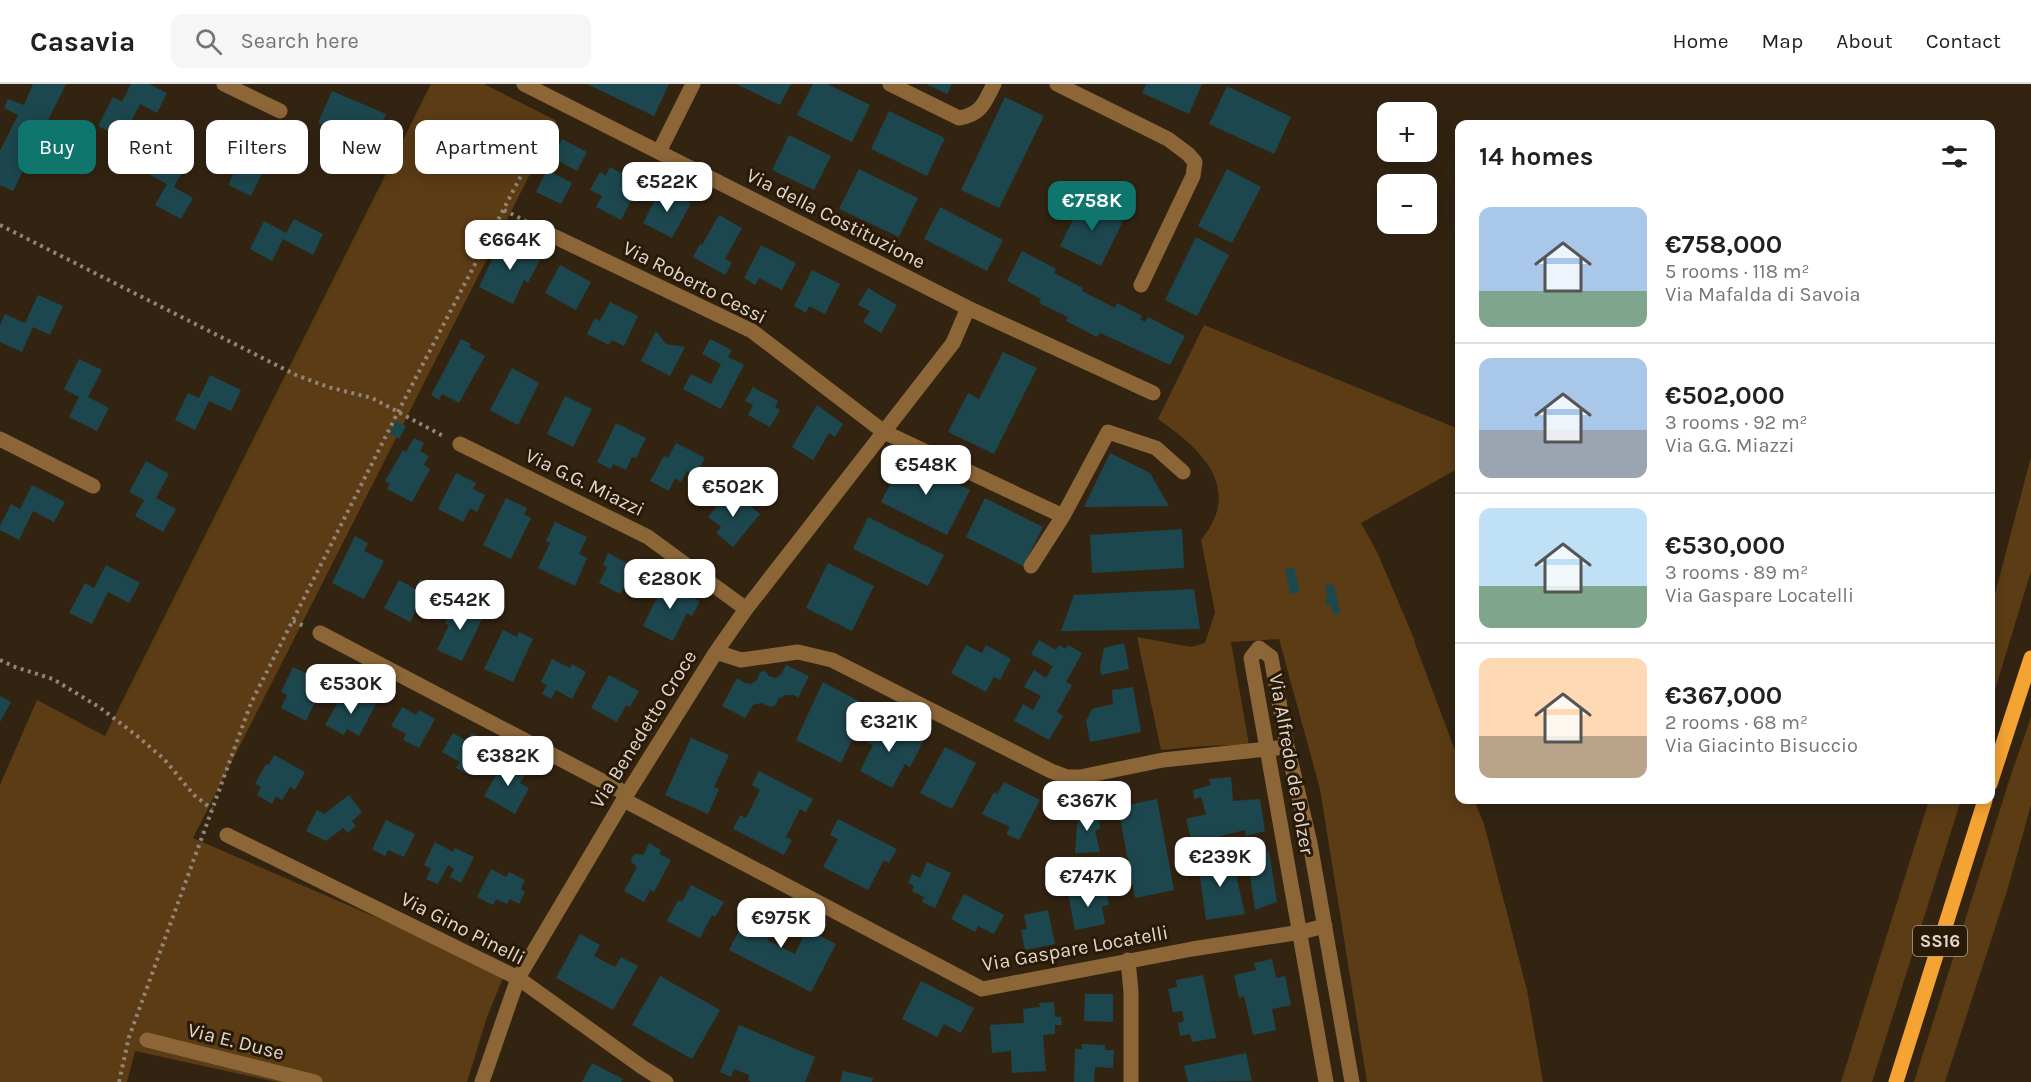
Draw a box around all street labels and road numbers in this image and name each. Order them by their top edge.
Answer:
street label: Via della Costituzione [743,163,929,274]
street label: Via Roberto Cessi [619,236,770,329]
street label: Via G.G. Miazzi [522,444,648,521]
street label: Via Benedetto Croce [585,646,701,812]
street label: Via Alfredo de Polzer [1264,672,1319,857]
street label: Via Gino Pinelli [397,887,529,970]
street label: Via Gaspare Locatelli [980,921,1170,976]
road number: SS16 [1913,926,1967,956]
street label: Via E. Duse [185,1018,287,1065]

